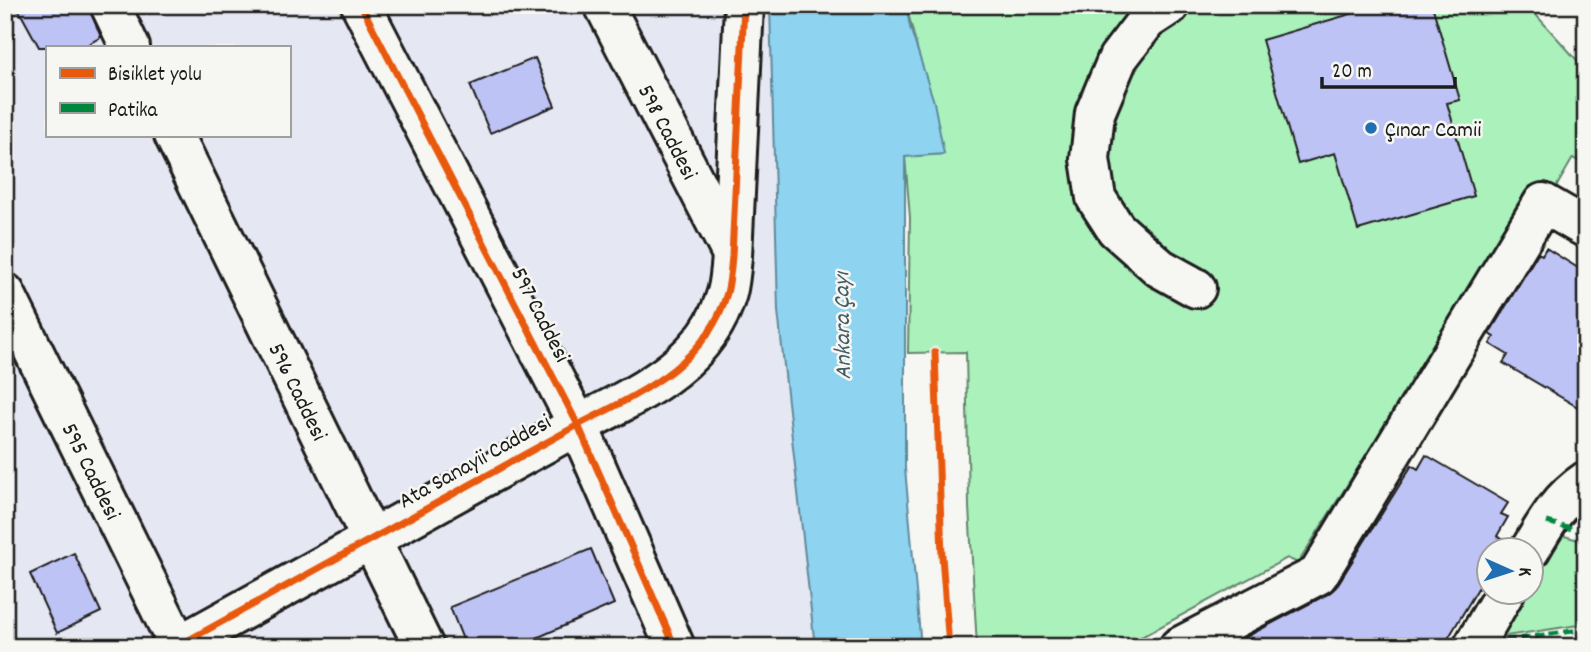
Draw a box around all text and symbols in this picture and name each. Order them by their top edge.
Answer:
legend [46,46,290,136]
scale bar [1322,46,1454,90]
text: 20 m [1332,58,1372,88]
text: Bisiklet yolu [108,61,202,91]
street label: 598 Caddesi [627,79,704,186]
text: Patika [108,97,159,127]
place label: Çınar Camii [1385,115,1482,148]
marker: Çınar Camii [1363,120,1379,136]
street label: 597 Caddesi [501,262,577,369]
water label: Ankara Çayı [826,270,862,380]
street label: 596 Caddesi [258,338,334,447]
street label: Ata Sanayii Caddesi [393,407,558,519]
street label: 595 Caddesi [51,418,127,527]
north arrow [1476,536,1546,606]
text: K [1510,567,1537,577]

